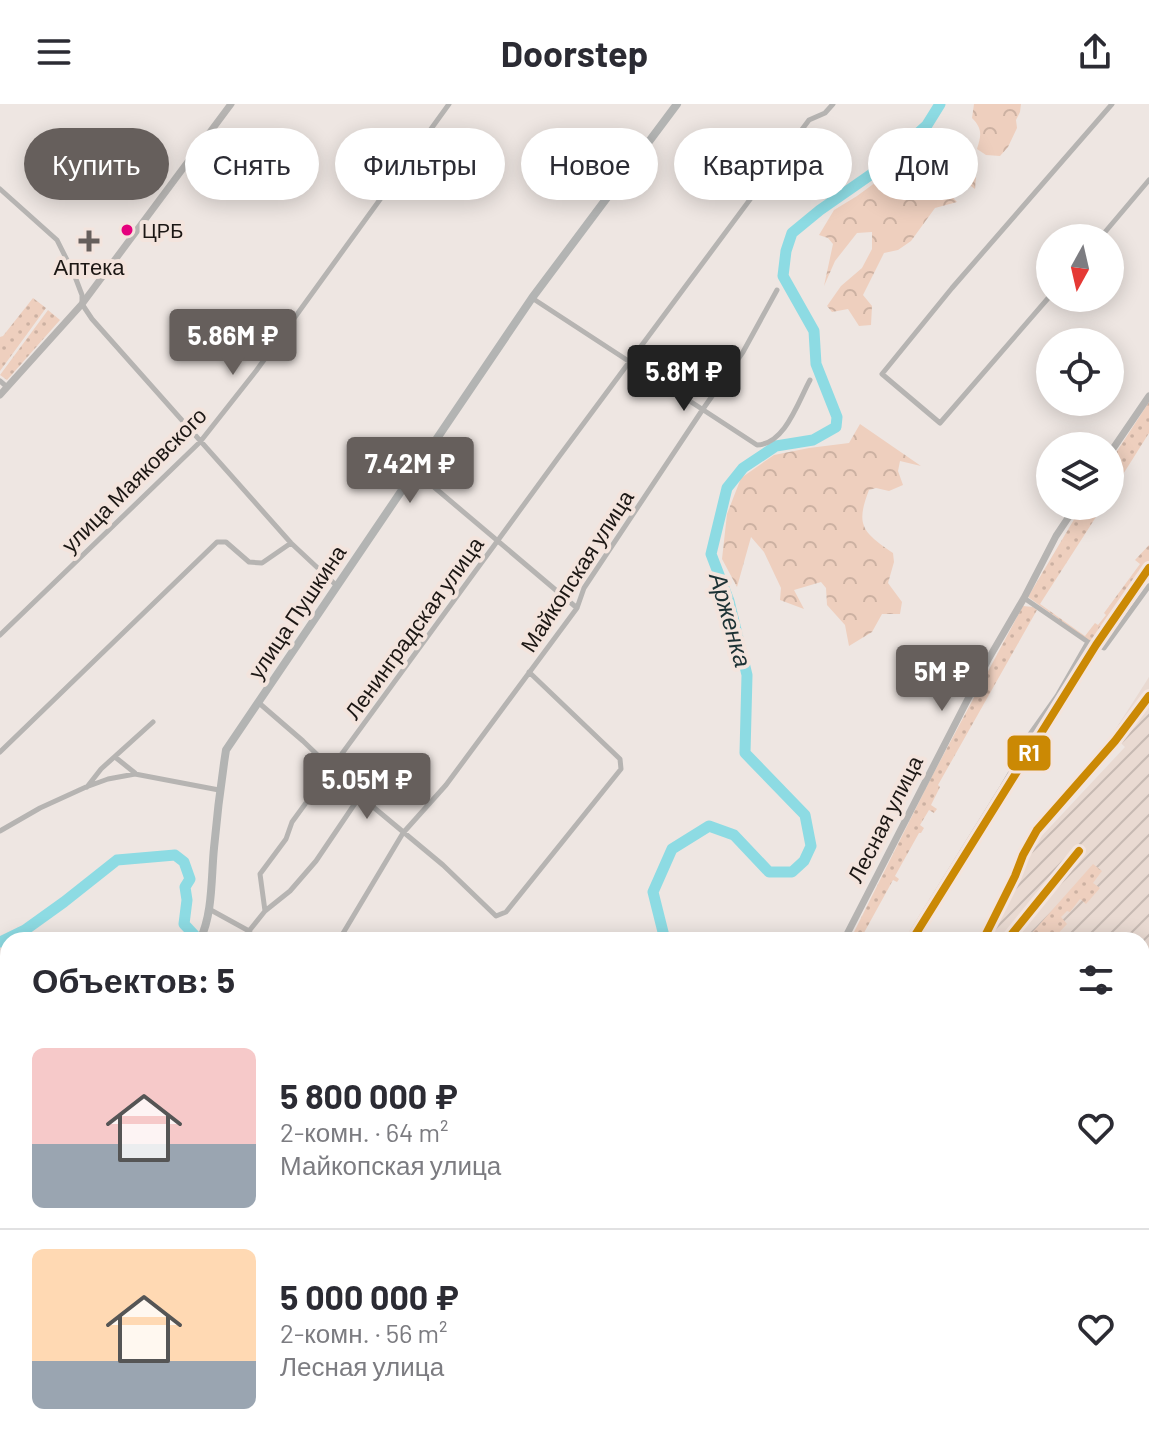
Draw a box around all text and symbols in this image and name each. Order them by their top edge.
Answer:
icon: menu [32,30,76,74]
icon: share [1073,30,1117,74]
text: Doorstep [501,31,648,74]
chip: Купить [24,128,169,200]
chip: Снять [185,128,319,200]
chip: Фильтры [335,128,505,200]
chip: Новое [521,128,658,200]
chip: Квартира [674,128,852,200]
chip: Дом [868,128,978,200]
place label: ЦРБ [142,218,183,242]
marker: ЦРБ [119,222,135,238]
north arrow [1036,224,1124,312]
map controls [1036,224,1124,520]
marker: Аптека [80,232,98,250]
place label: Аптека [54,253,125,279]
pin: 5.86M ₽ [159,309,307,377]
text: 5.86M ₽ [187,319,279,350]
button: locate [1036,328,1124,416]
pin: 5.8M ₽ [619,345,749,413]
text: 5.8M ₽ [645,355,723,386]
street label: улица Маяковского [55,401,212,558]
button: layers [1036,432,1124,520]
pin: 7.42M ₽ [336,437,484,505]
text: 7.42M ₽ [365,447,455,478]
street label: Майкопская улица [514,484,639,657]
street label: Ленинградская улица [338,531,489,724]
street label: улица Пушкина [242,539,352,684]
water label: Арженка [704,567,759,670]
pin: 5M ₽ [895,645,989,713]
text: 5M ₽ [914,655,970,686]
line badge: R1 [1006,734,1052,772]
text: R1 [1018,739,1040,765]
street label: Лесная улица [841,750,928,887]
pin: 5.05M ₽ [293,753,441,821]
text: 5.05M ₽ [321,763,413,794]
icon: filters [1074,958,1118,1002]
text: Объектов: 5 [32,959,235,1000]
text: 5 800 000 ₽ [280,1075,458,1116]
icon: home [96,1080,192,1176]
icon: heart [1074,1106,1118,1150]
text: 2-комн. · 64 m² [280,1116,449,1147]
text: Майкопская улица [280,1149,501,1180]
text: 5 000 000 ₽ [280,1276,459,1317]
icon: home [96,1281,192,1377]
icon: heart [1074,1307,1118,1351]
text: 2-комн. · 56 m² [280,1317,448,1348]
text: Лесная улица [280,1350,444,1381]

